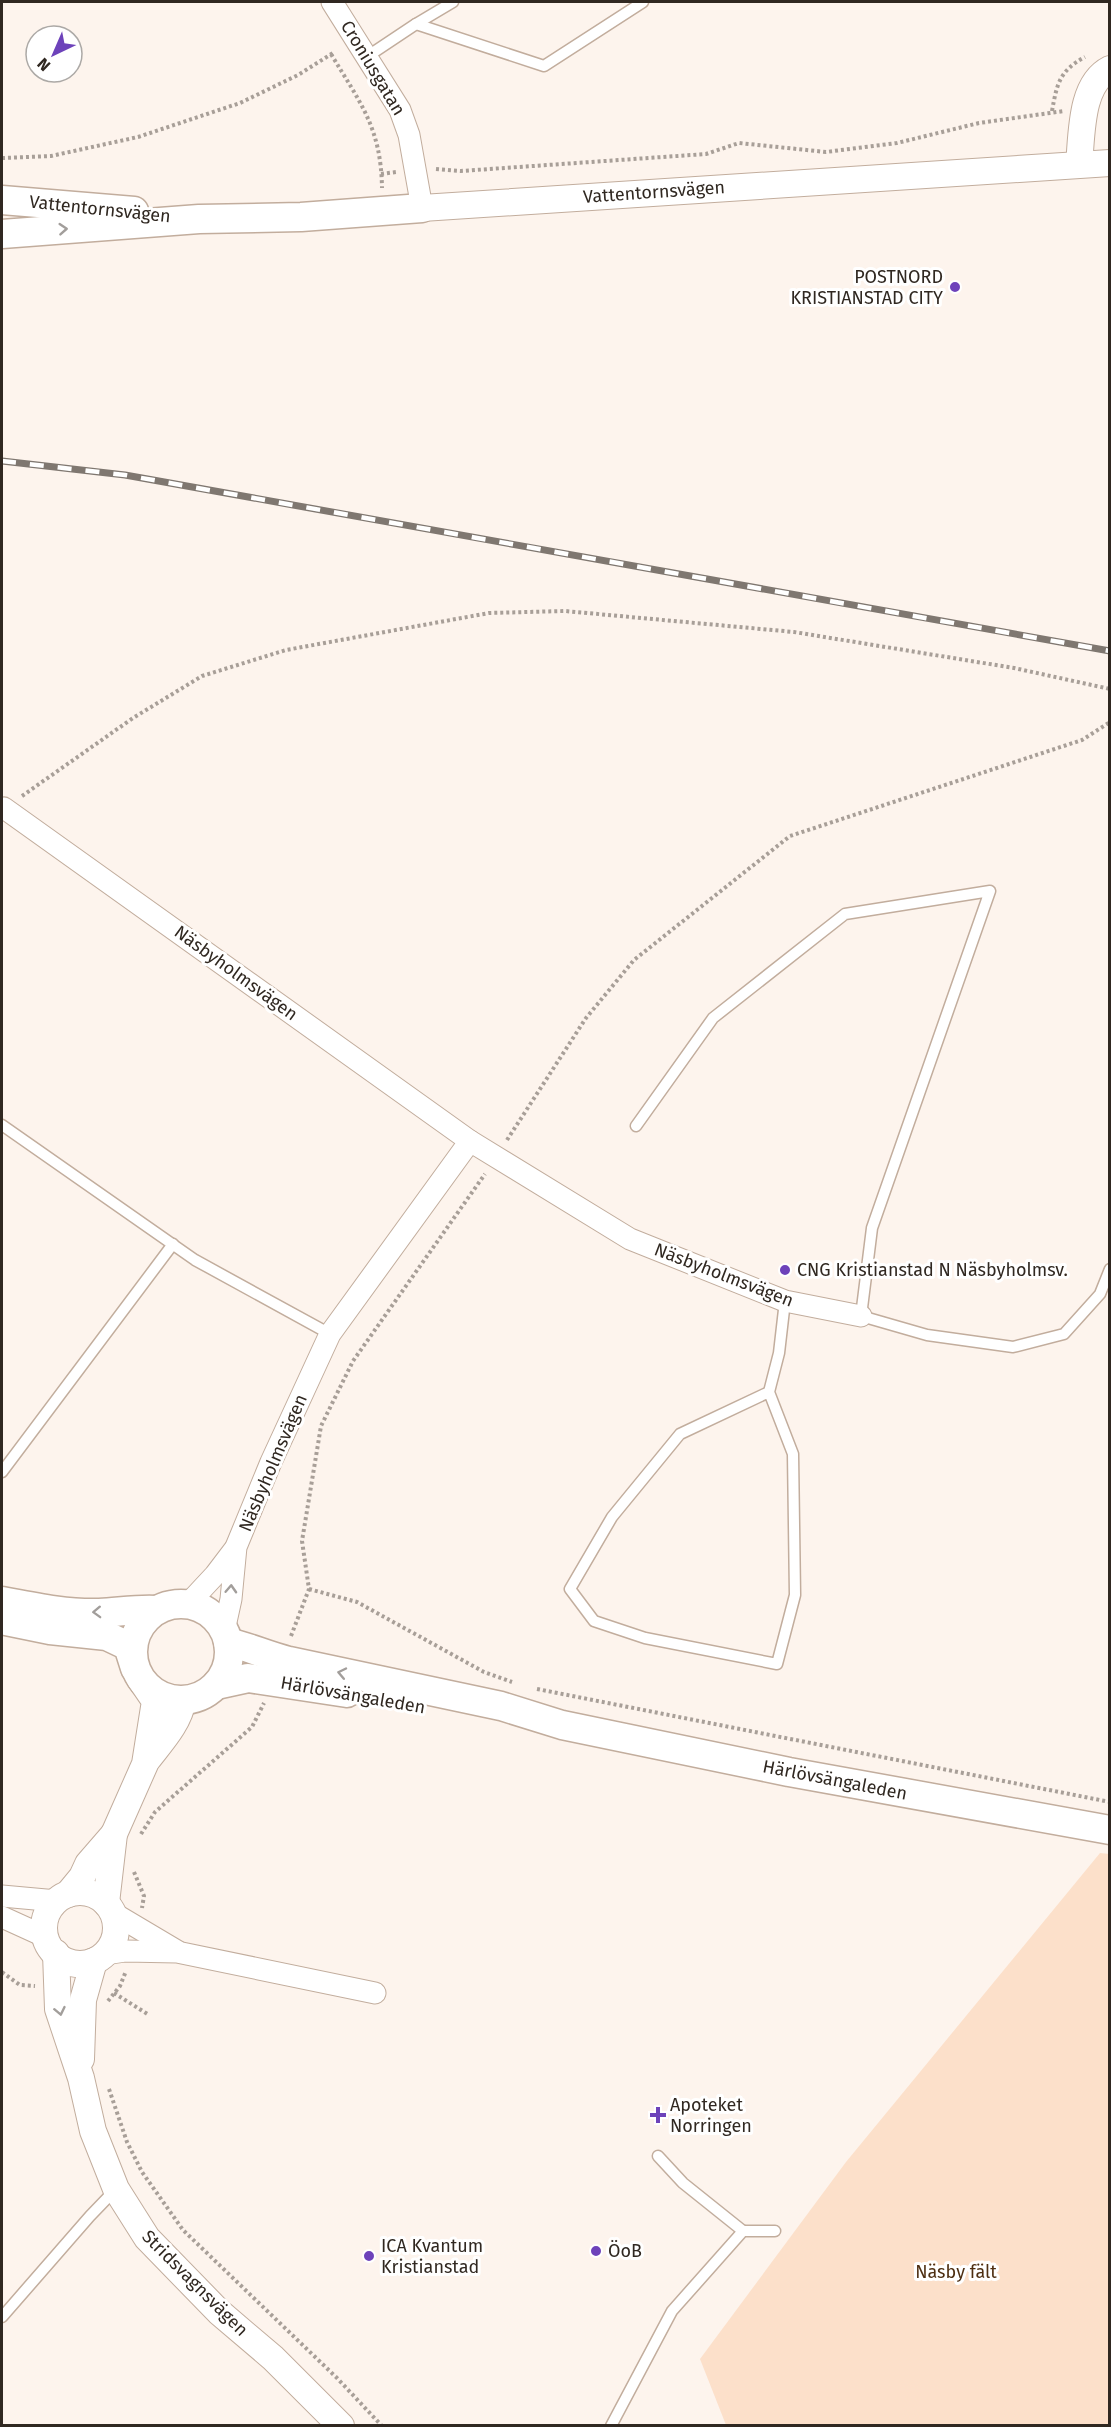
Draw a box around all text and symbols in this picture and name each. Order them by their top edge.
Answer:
street label: Croniusgatan [336,17,410,119]
north arrow [24,24,84,84]
text: N [34,54,54,75]
street label: Vattentornsvägen [582,176,726,208]
street label: Vattentornsvägen [28,191,172,227]
one-way arrow [58,223,67,236]
place label: POSTNORD KRISTIANSTAD CITY [790,266,943,309]
marker: POSTNORD KRISTIANSTAD CITY [948,280,962,294]
street label: Näsbyholmsvägen [170,921,302,1025]
street label: Näsbyholmsvägen [651,1238,797,1312]
place label: CNG Kristianstad N Näsbyholmsv. [797,1259,1068,1281]
marker: CNG Kristianstad N Näsbyholmsv. [778,1263,792,1277]
street label: Näsbyholmsvägen [234,1391,312,1535]
one-way arrow [225,1585,238,1594]
one-way arrow [93,1606,102,1619]
one-way arrow [337,1667,347,1680]
street label: Härlövsängaleden [279,1671,427,1719]
street label: Härlövsängaleden [761,1755,909,1805]
one-way arrow [52,2006,65,2016]
place label: Apoteket Norringen [670,2094,752,2137]
marker: Apoteket Norringen [651,2108,665,2122]
street label: Stridsvagnsvägen [137,2225,253,2341]
place label: ICA Kvantum Kristianstad [381,2235,483,2278]
place label: ÖoB [608,2240,642,2262]
marker: ÖoB [589,2244,603,2258]
marker: ICA Kvantum Kristianstad [362,2249,376,2263]
park label: Näsby fält [915,2261,997,2283]

